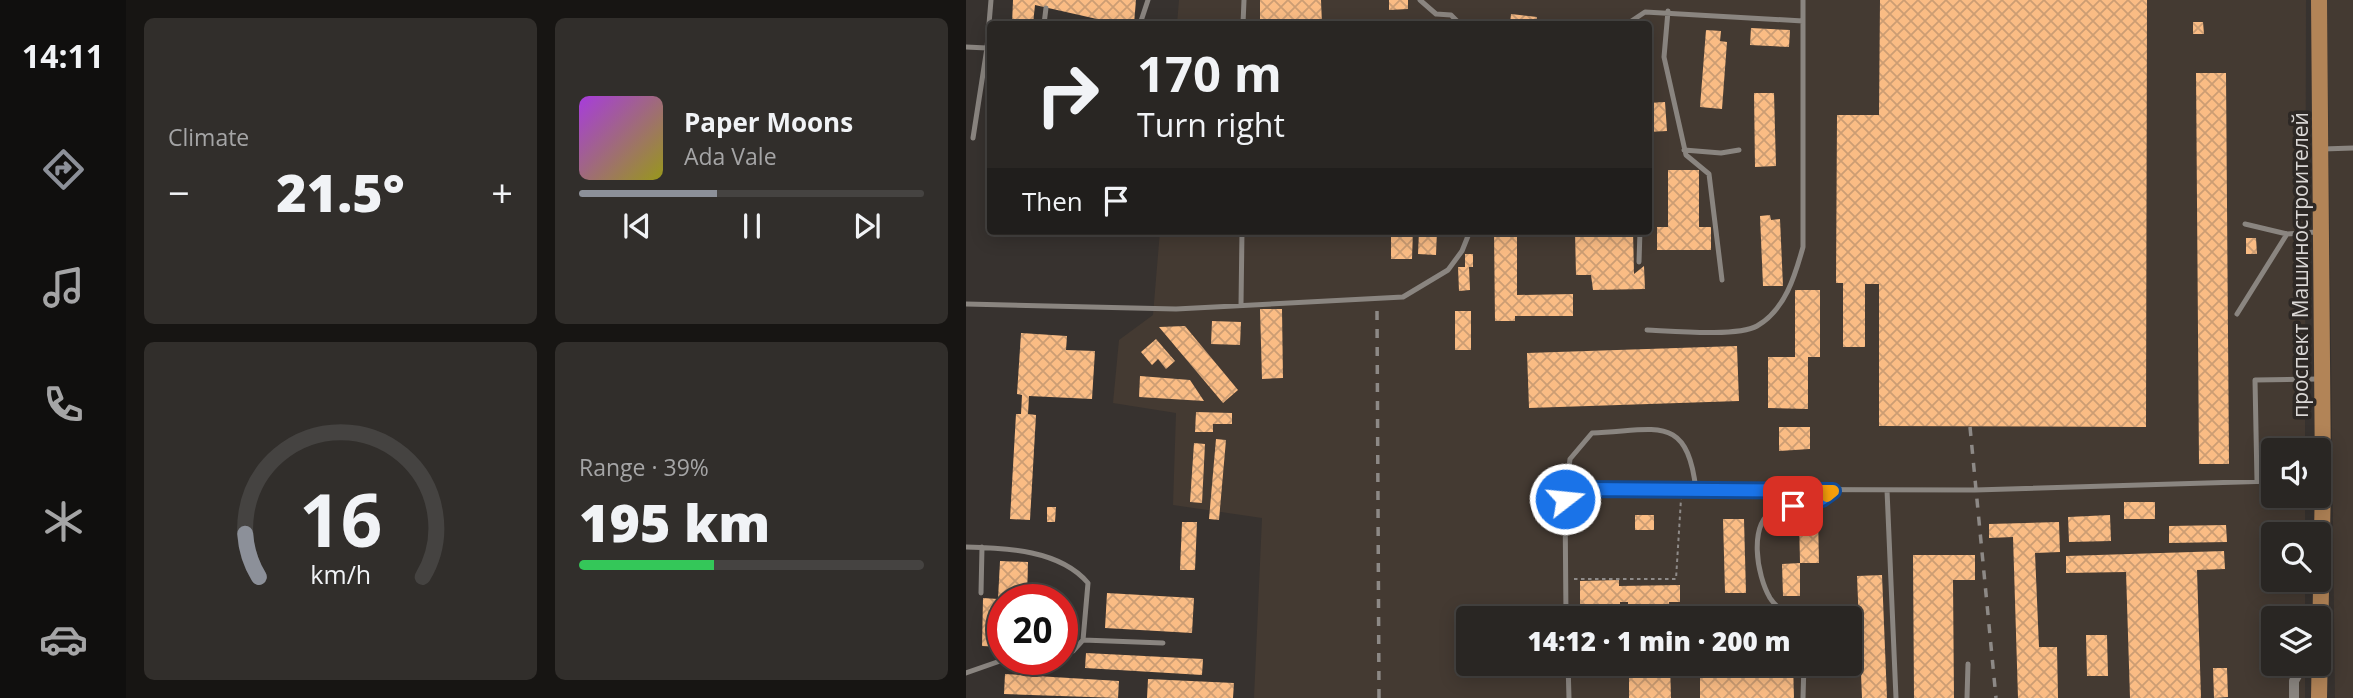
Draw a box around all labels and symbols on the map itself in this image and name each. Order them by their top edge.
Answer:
street label: проспект Машиностроителей [2286,112,2314,418]
position arrow [1528,462,1602,536]
pin [1763,476,1823,536]
speed limit sign: 20 [987,584,1078,675]

